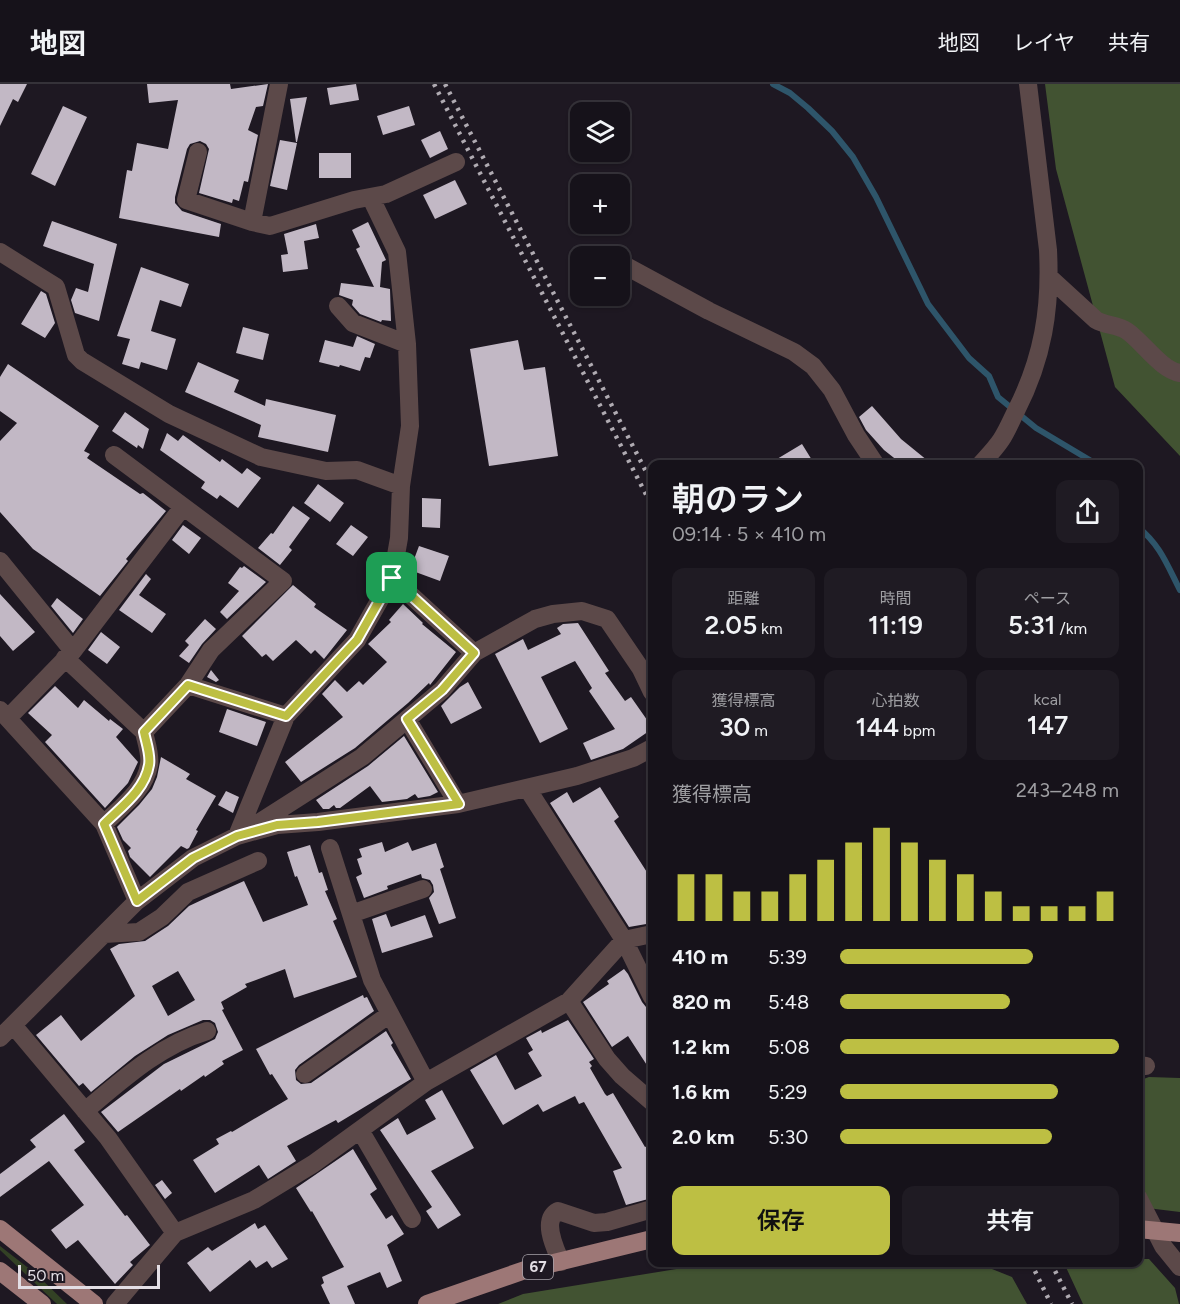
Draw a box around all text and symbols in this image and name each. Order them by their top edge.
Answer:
text: 地図 [30,26,86,60]
text: 地図 [938,30,980,55]
text: レイヤ [1013,30,1075,55]
text: 共有 [1108,30,1150,55]
map controls [570,102,630,306]
button: layers [570,102,630,162]
button: + [570,174,630,234]
button: − [570,246,630,306]
text: 朝のラン [672,480,804,519]
button: share [1056,480,1119,543]
text: 09:14 · 5 × 410 m [672,522,826,546]
pin [366,552,417,603]
icon: arrive [375,561,408,594]
text: 距離 [727,589,760,608]
text: 時間 [879,589,912,608]
text: ペース [1024,589,1071,608]
text: 2.05 [704,609,757,641]
text: 11:19 [868,609,923,641]
text: 5:31 [1008,609,1056,641]
text: km [757,619,783,638]
text: /km [1056,619,1087,638]
text: kcal [1034,690,1061,709]
text: 獲得標高 [711,691,776,710]
text: 心拍数 [871,691,920,710]
text: 147 [1027,709,1068,741]
text: 30 [719,711,750,743]
text: 144 [856,711,899,743]
text: m [750,721,768,740]
text: bpm [899,721,935,740]
text: 243–248 m [1016,778,1119,802]
text: 獲得標高 [672,782,752,806]
text: 410 m [672,945,728,969]
text: 5:39 [768,945,807,969]
text: 820 m [672,990,731,1014]
text: 5:48 [768,990,809,1014]
text: 1.2 km [672,1035,730,1059]
text: 5:08 [768,1035,810,1059]
text: 1.6 km [672,1080,730,1104]
text: 5:29 [768,1080,807,1104]
text: 2.0 km [672,1125,734,1149]
text: 5:30 [768,1125,808,1149]
button: 保存 [672,1186,890,1255]
button: 共有 [902,1186,1119,1255]
road number: 67 [523,1255,553,1279]
scale bar [18,1262,160,1290]
text: 50 m [27,1266,64,1285]

